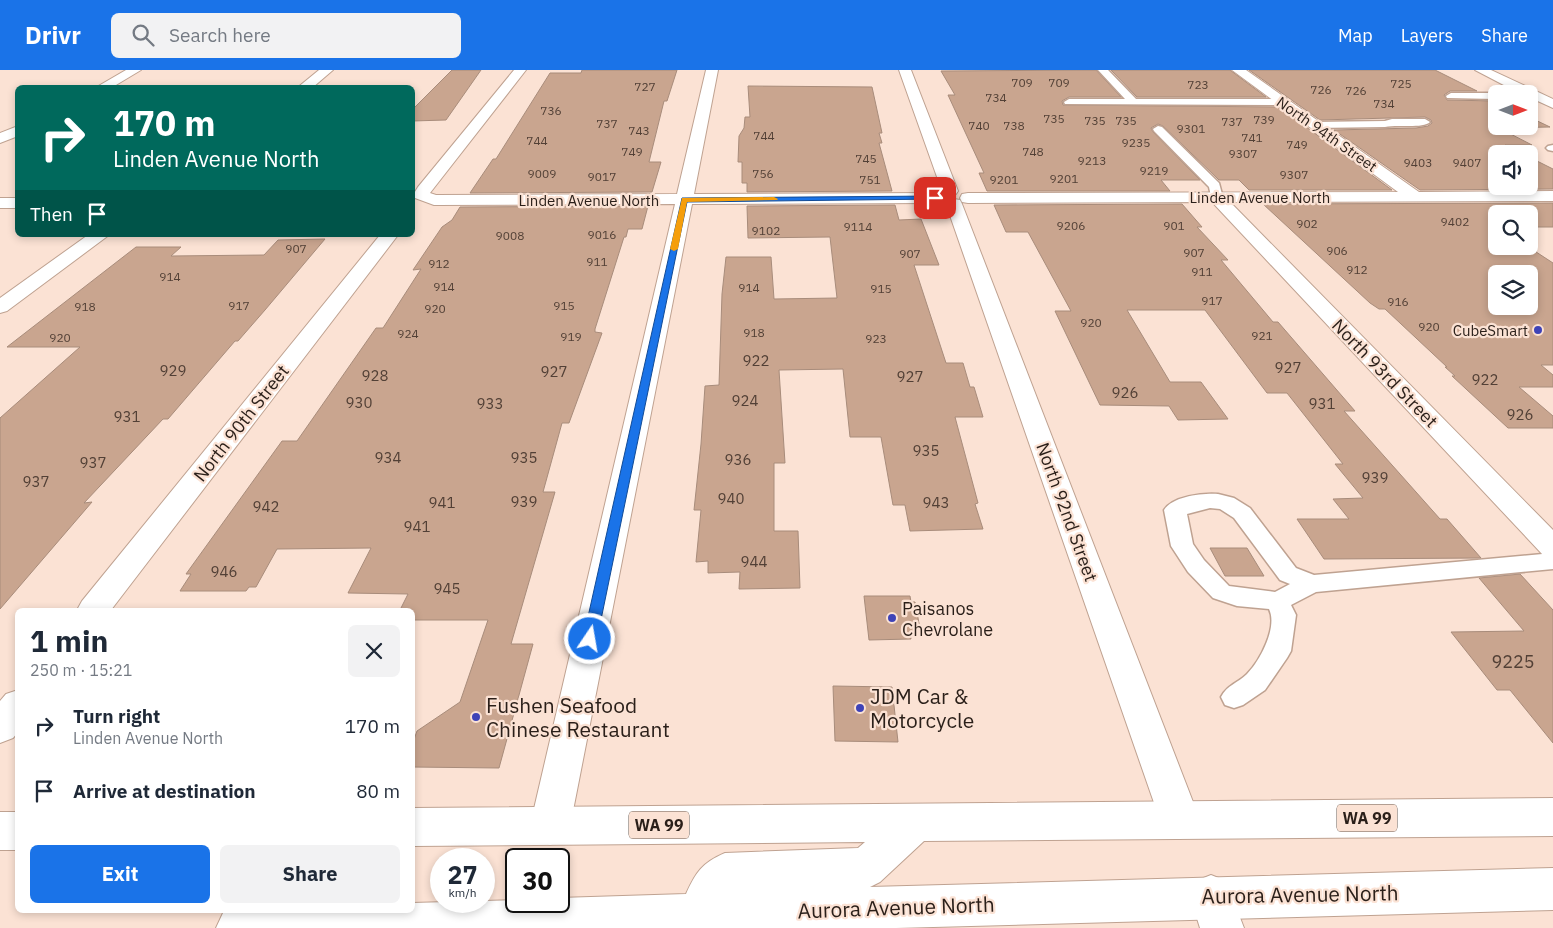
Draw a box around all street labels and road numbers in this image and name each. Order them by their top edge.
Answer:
street label: North 94th Street [1273,92,1381,176]
street label: Linden Avenue North [1190,188,1330,207]
street label: Linden Avenue North [519,191,659,210]
street label: North 93rd Street [1327,314,1443,432]
street label: North 90th Street [188,360,294,486]
street label: North 92nd Street [1031,439,1103,585]
road number: WA 99 [1337,804,1397,831]
road number: WA 99 [629,812,689,838]
street label: Aurora Avenue North [1201,878,1399,910]
street label: Aurora Avenue North [797,890,995,924]

